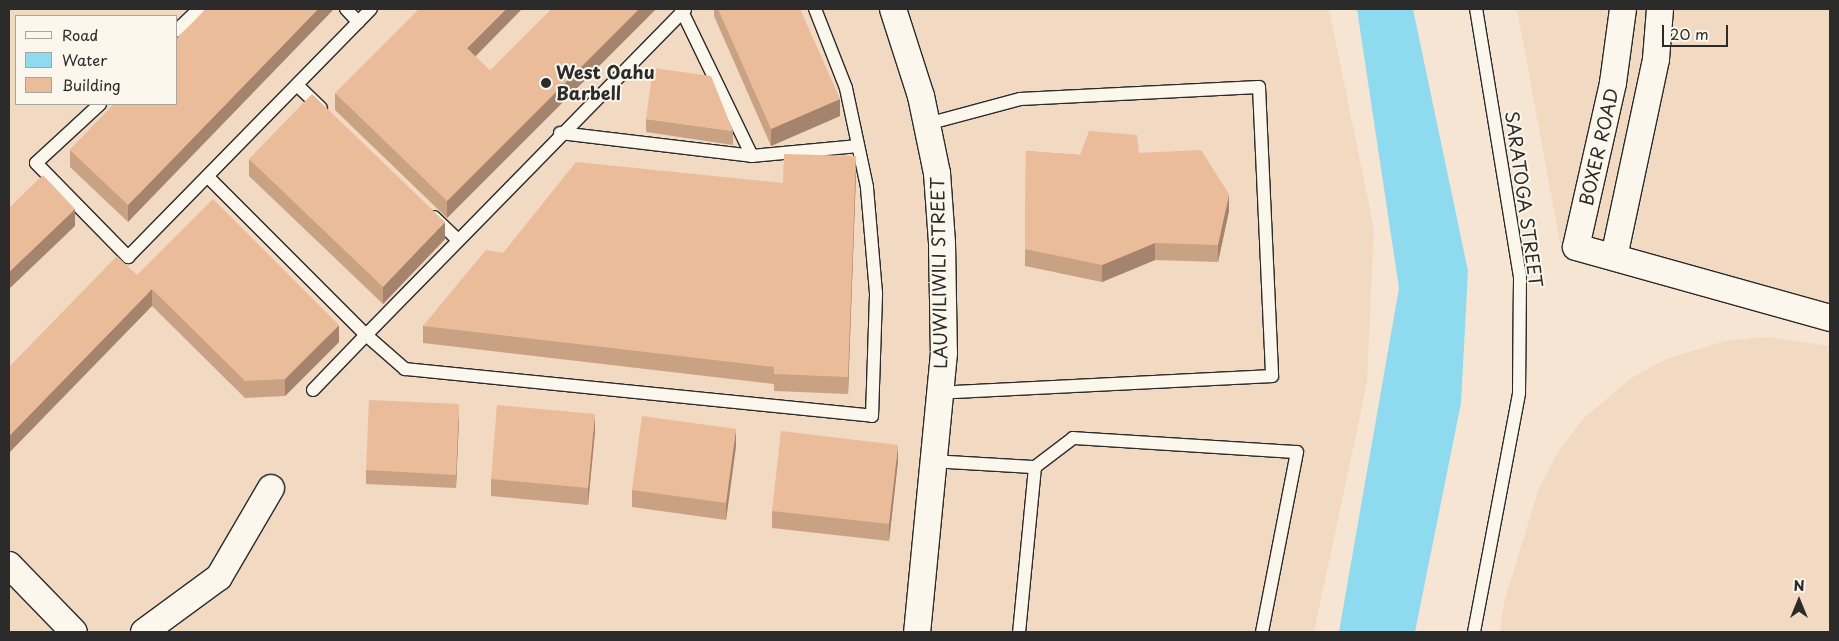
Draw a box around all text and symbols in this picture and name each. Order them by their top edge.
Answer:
legend [15,15,178,105]
scale bar [1664,15,1730,47]
text: 20 m [1670,22,1709,45]
text: Road [62,23,98,46]
text: Water [62,48,107,71]
place label: West Oahu Barbell [556,62,654,104]
text: Building [62,73,121,96]
marker: West Oahu Barbell [540,77,552,89]
street label: BOXER ROAD [1575,85,1623,209]
street label: SARATOGA STREET [1501,108,1547,290]
street label: LAUWILIWILI STREET [927,176,951,370]
text: N [1793,575,1805,596]
north arrow [1774,576,1824,626]

